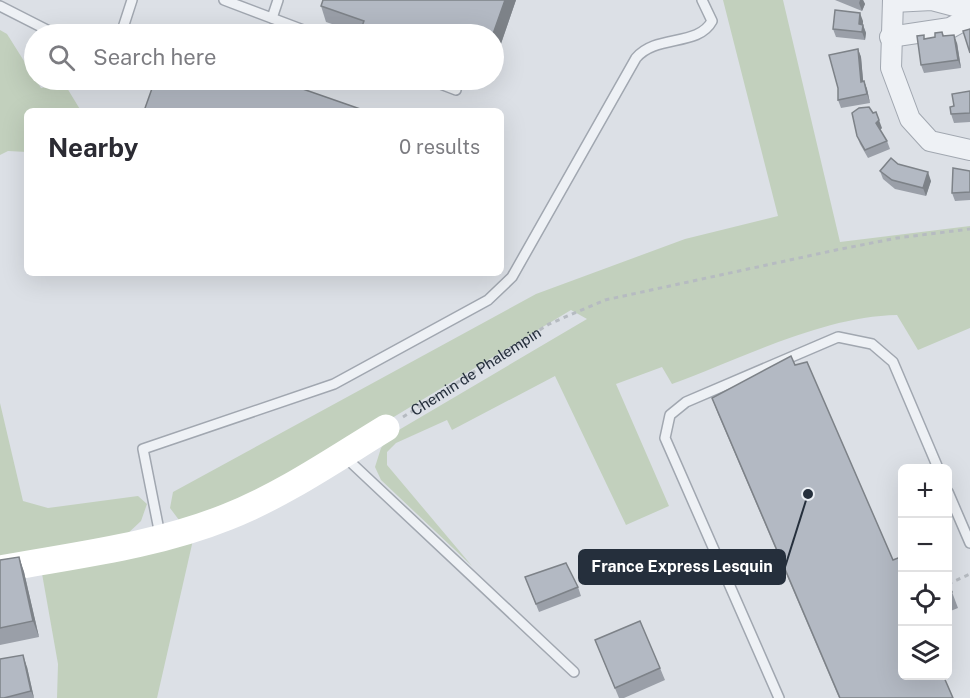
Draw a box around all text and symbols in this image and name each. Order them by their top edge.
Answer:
search box [24,24,504,90]
icon: search [45,41,78,74]
text: Search here [93,44,217,70]
text: Nearby [48,132,138,163]
text: 0 results [399,135,480,159]
street label: Chemin de Phalempin [407,323,544,419]
map controls [898,464,952,680]
button: + [898,464,952,518]
button: − [898,518,952,572]
callout: France Express Lesquin [579,550,785,584]
text: France Express Lesquin [591,557,773,576]
button: locate [898,572,952,626]
button: layers [898,626,952,680]

